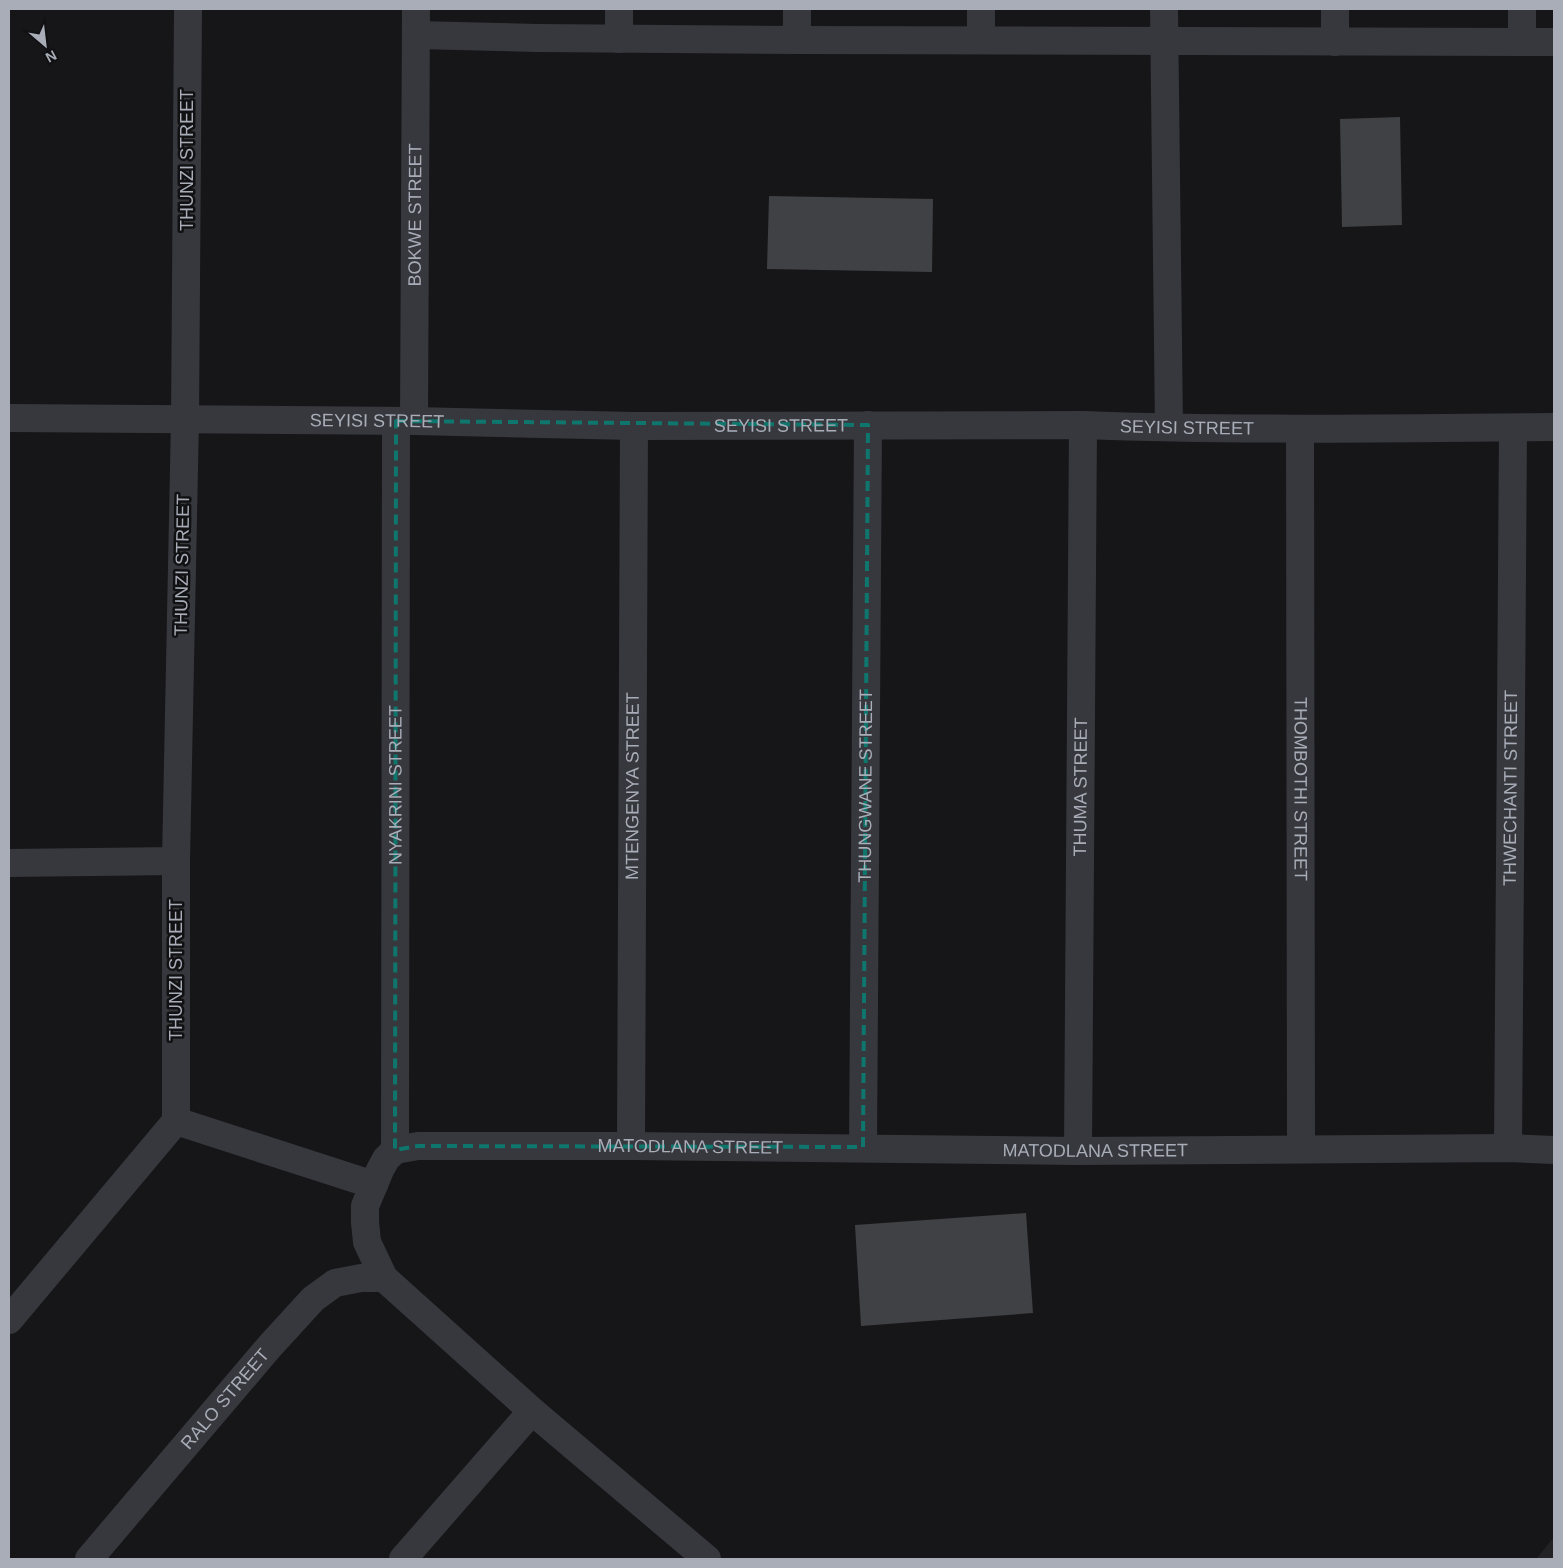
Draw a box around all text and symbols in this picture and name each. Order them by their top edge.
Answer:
north arrow [20,20,70,70]
text: N [43,47,59,66]
street label: THUNZI STREET [177,89,197,231]
street label: BOKWE STREET [405,143,425,287]
street label: SEYISI STREET [310,410,444,432]
street label: SEYISI STREET [714,416,848,436]
street label: SEYISI STREET [1120,416,1254,439]
street label: THUNZI STREET [171,494,193,636]
street label: THUNGWANE STREET [855,689,876,883]
street label: THWECHANTI STREET [1500,690,1521,886]
street label: MTENGENYA STREET [622,692,643,880]
street label: THOMBOTHI STREET [1290,697,1311,881]
street label: NYAKRINI STREET [385,705,406,865]
street label: THUMA STREET [1070,717,1091,857]
street label: THUNZI STREET [166,899,186,1041]
street label: MATODLANA STREET [598,1136,783,1158]
street label: MATODLANA STREET [1002,1140,1188,1161]
street label: RALO STREET [177,1345,273,1453]

